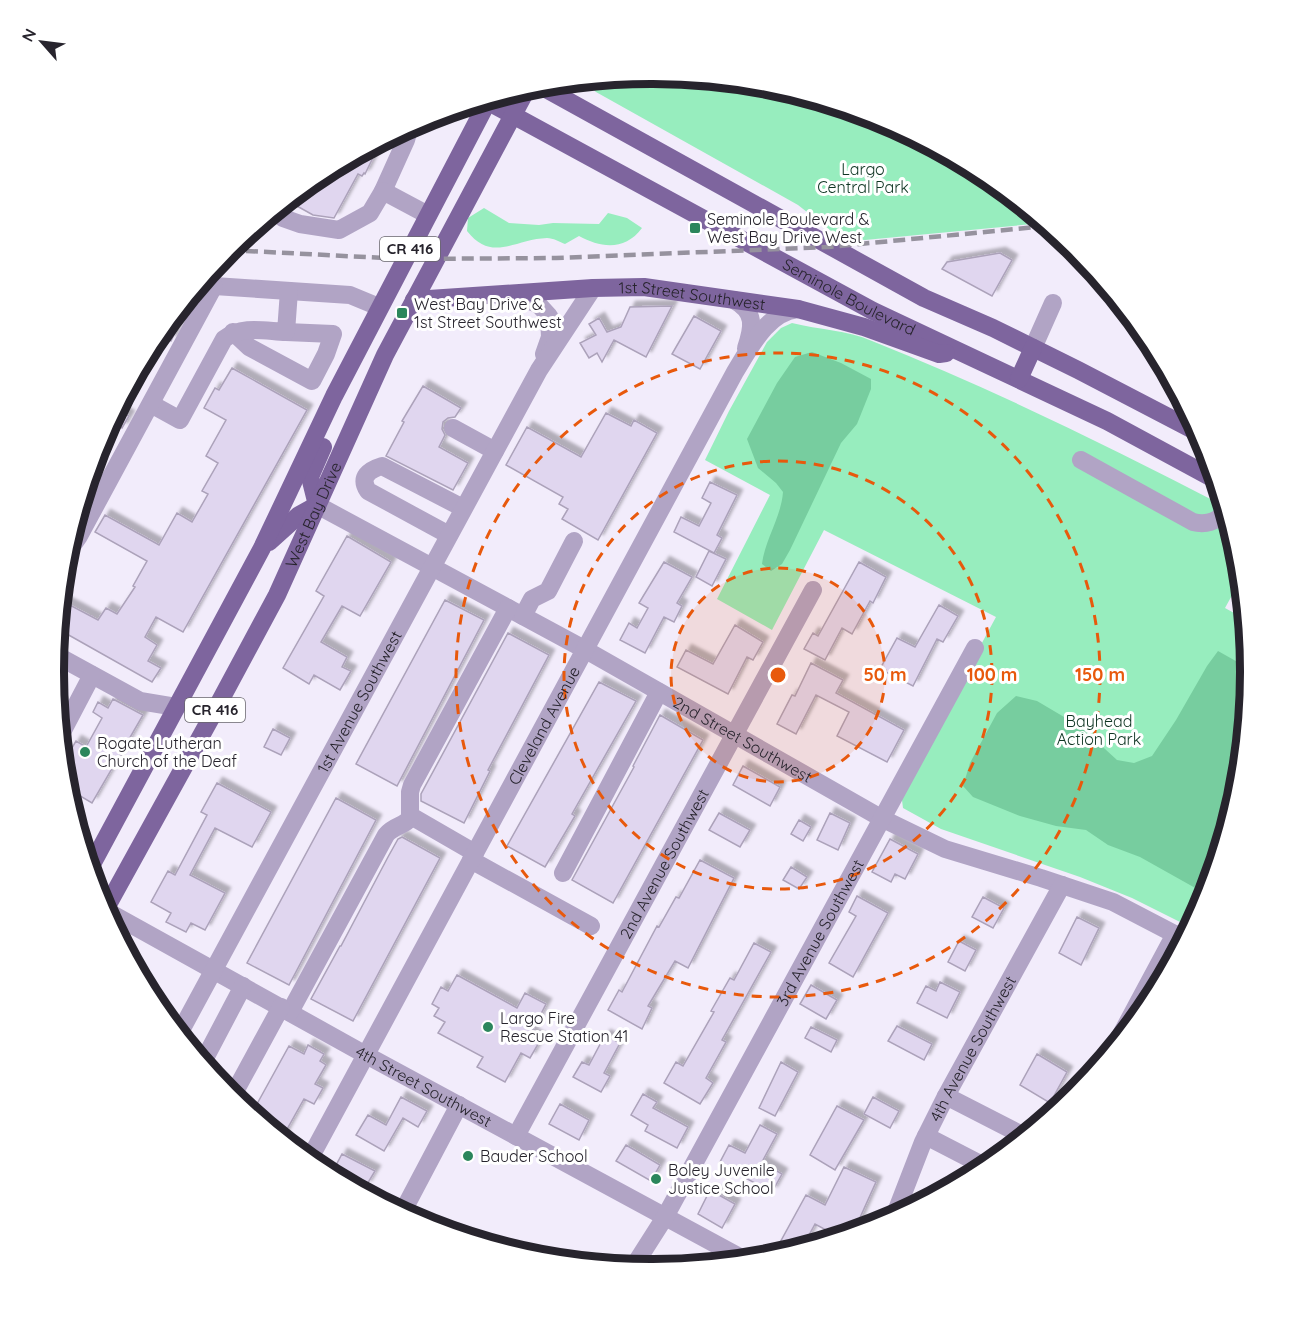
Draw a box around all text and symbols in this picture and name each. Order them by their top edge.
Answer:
north arrow [12,12,72,72]
text: N [17,25,40,45]
park label: Largo Central Park [817,159,909,197]
place label: Seminole Boulevard & West Bay Drive West [707,209,870,247]
marker: Seminole Boulevard & West Bay Drive West [688,221,702,235]
road number: CR 416 [380,237,440,261]
street label: Seminole Boulevard [779,254,919,340]
street label: 1st Street Southwest [619,277,767,314]
place label: West Bay Drive & 1st Street Southwest [414,294,562,332]
marker: West Bay Drive & 1st Street Southwest [395,306,409,320]
street label: West Bay Drive [281,459,346,571]
street label: 1st Avenue Southwest [313,627,406,776]
street label: Cleveland Avenue [504,663,584,788]
text: 50 m [863,663,907,686]
text: 100 m [967,663,1017,686]
text: 150 m [1075,663,1125,686]
centre of rings [768,665,788,685]
street label: 2nd Street Southwest [670,692,816,787]
road number: CR 416 [185,698,245,722]
park label: Bayhead Action Park [1057,711,1141,749]
place label: Rogate Lutheran Church of the Deaf [97,733,237,771]
marker: Rogate Lutheran Church of the Deaf [78,745,92,759]
street label: 2nd Avenue Southwest [615,785,713,942]
street label: 3rd Avenue Southwest [772,856,868,1009]
street label: 4th Avenue Southwest [925,972,1020,1125]
place label: Largo Fire Rescue Station 41 [500,1008,628,1046]
marker: Largo Fire Rescue Station 41 [481,1020,495,1034]
street label: 4th Street Southwest [352,1041,495,1131]
place label: Bauder School [480,1146,588,1166]
marker: Bauder School [461,1149,475,1163]
place label: Boley Juvenile Justice School [668,1160,775,1198]
marker: Boley Juvenile Justice School [649,1172,663,1186]

